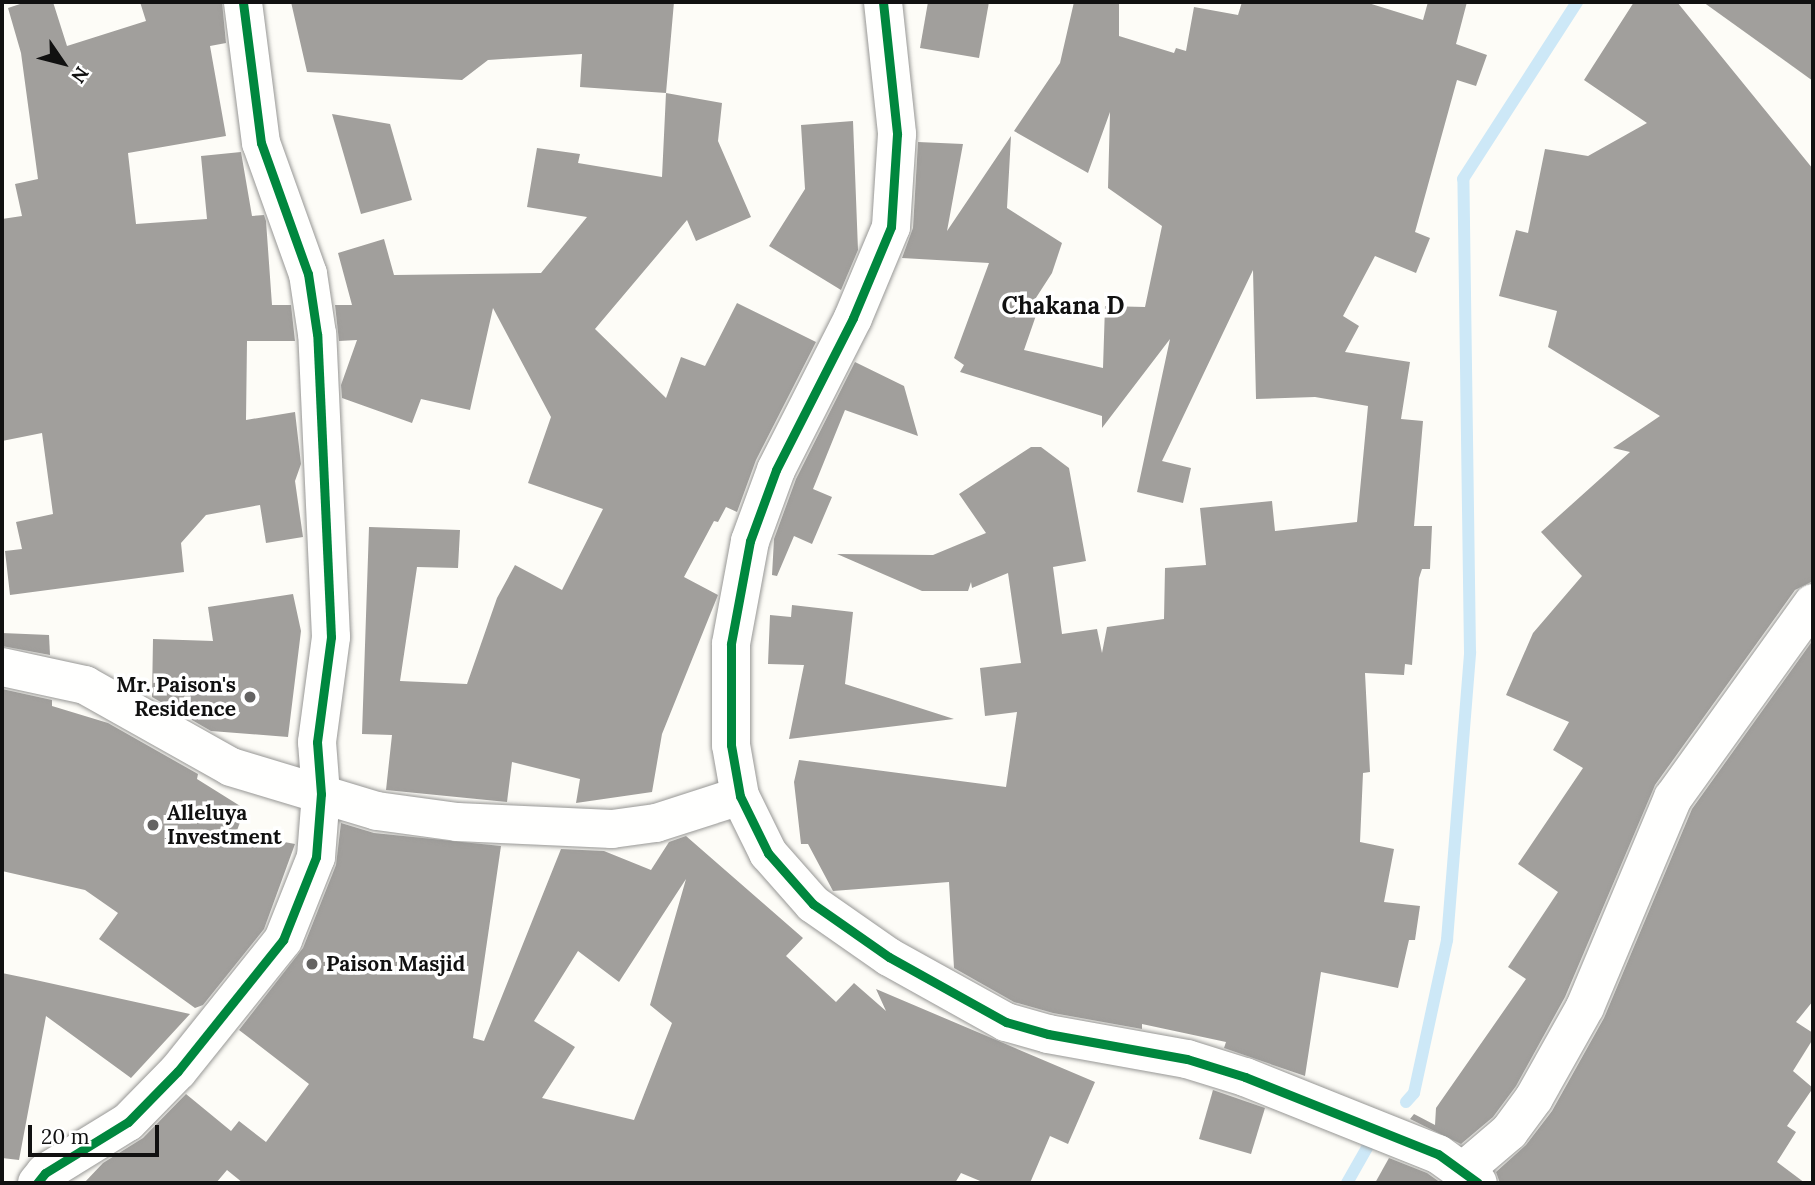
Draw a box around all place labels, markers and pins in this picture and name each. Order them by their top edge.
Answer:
place label: Mr. Paison's Residence [116,672,236,722]
marker: Mr. Paison's Residence [242,689,258,705]
place label: Alleluya Investment [167,800,282,850]
marker: Alleluya Investment [145,817,161,833]
place label: Paison Masjid [326,951,465,977]
marker: Paison Masjid [304,956,320,972]

